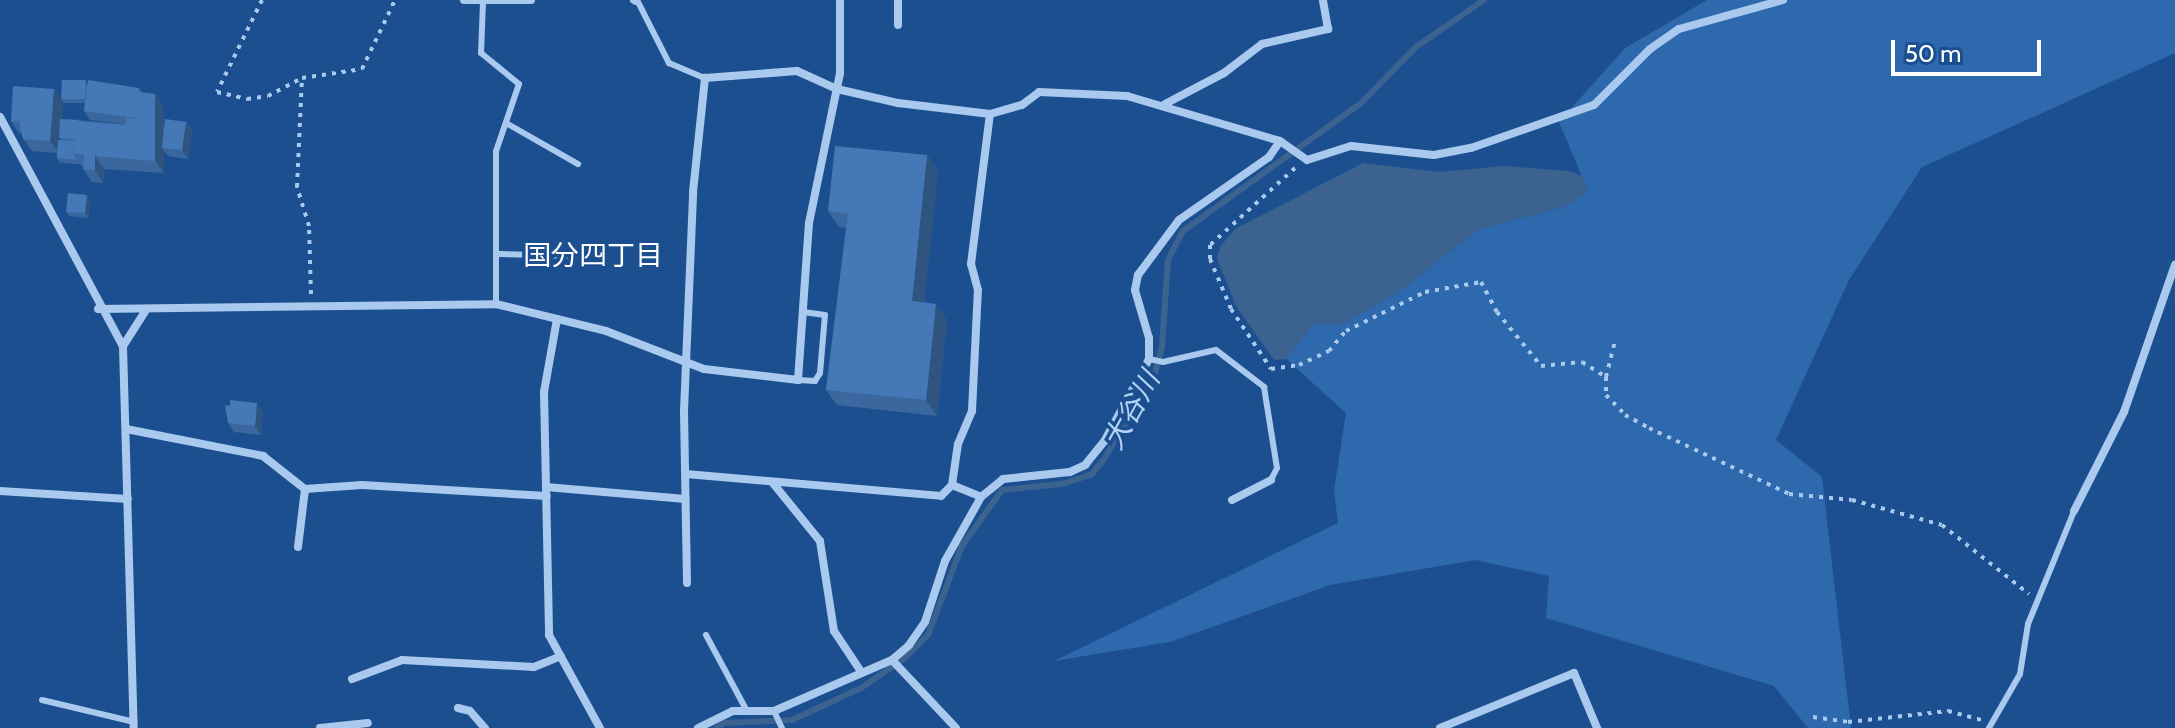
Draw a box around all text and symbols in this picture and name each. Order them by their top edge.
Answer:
scale bar [1895,24,2045,74]
text: 50 m [1905,39,1961,68]
district label: 国分四丁目 [523,238,663,272]
water label: 大谷川 [1096,365,1166,455]

